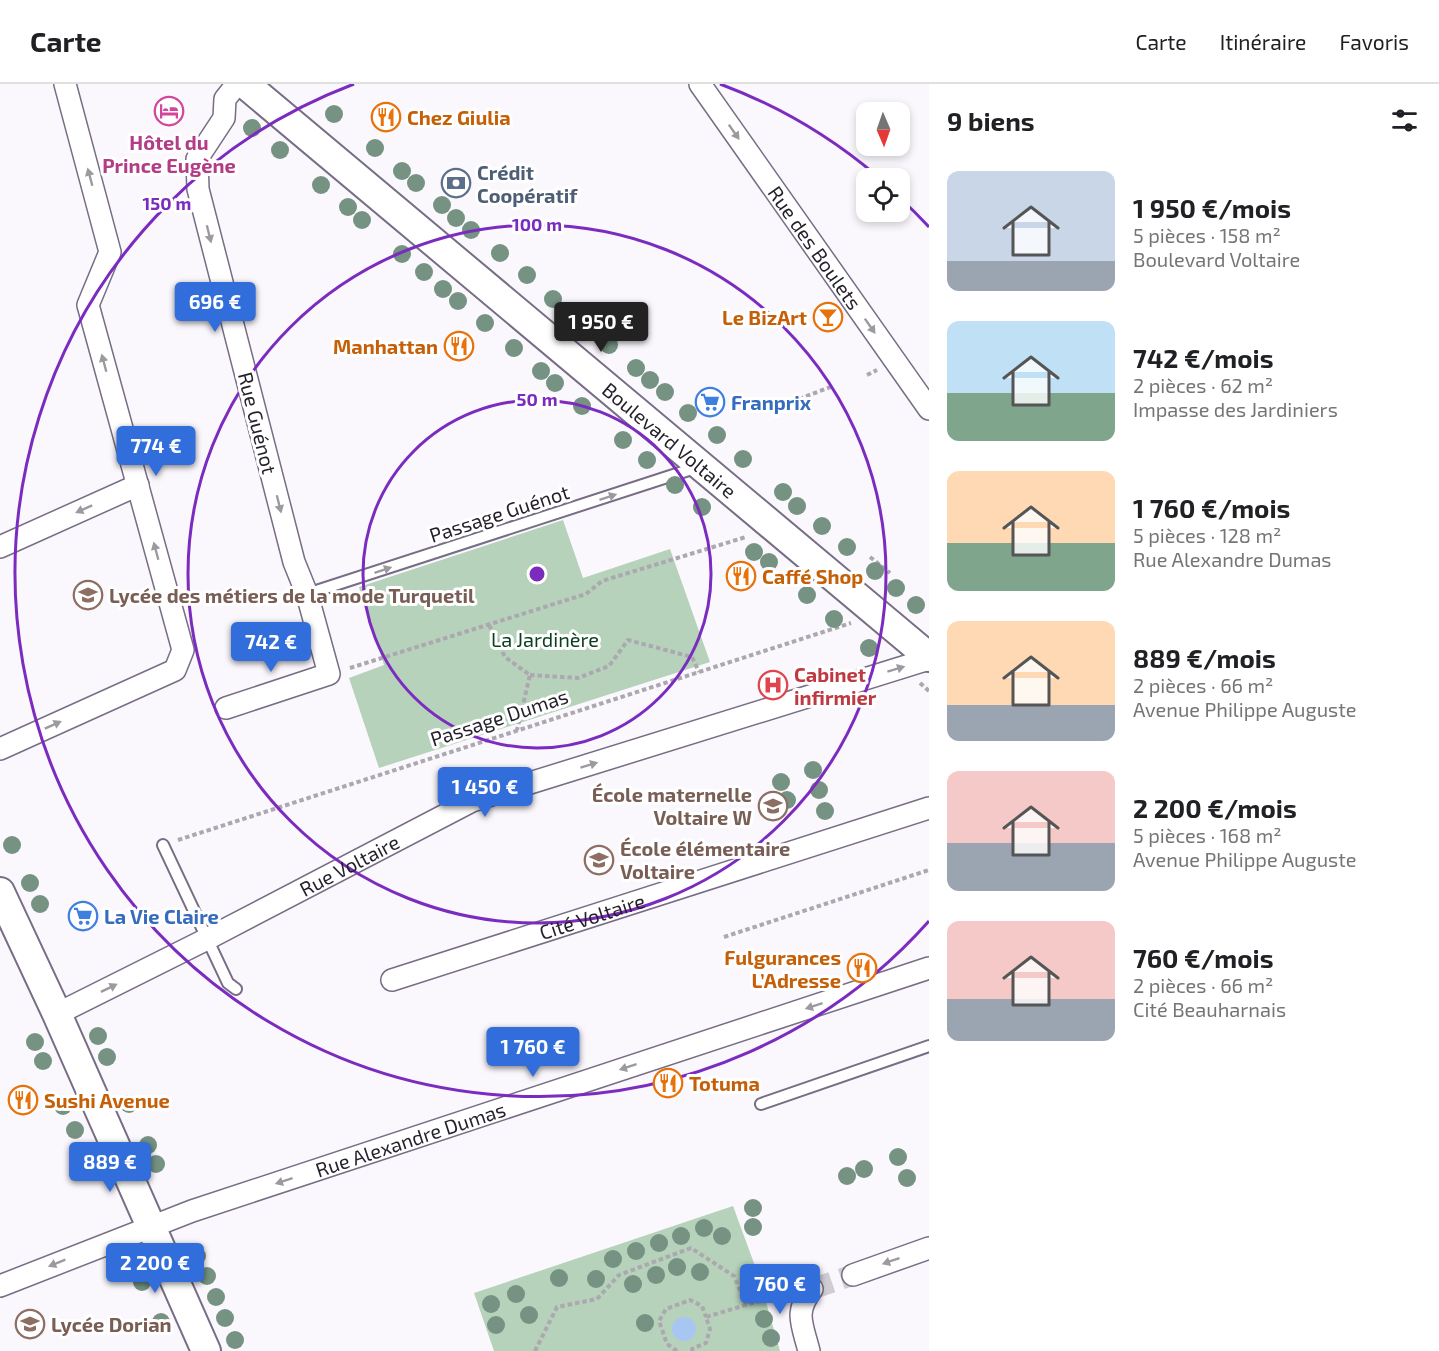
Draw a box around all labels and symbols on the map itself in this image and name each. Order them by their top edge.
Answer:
hotel icon: Hôtel du Prince Eugène [153,95,185,127]
restaurant icon: Chez Giulia [370,101,402,133]
north arrow [856,102,910,156]
place label: Chez Giulia [407,105,511,129]
one-way arrow [728,123,740,139]
place label: Hôtel du Prince Eugène [102,130,236,177]
place label: Crédit Coopératif [477,160,578,207]
bank icon: Crédit Coopératif [440,167,472,199]
one-way arrow [84,168,94,186]
street label: Rue des Boulets [763,181,867,314]
text: 150 m [143,192,191,214]
text: 100 m [512,213,562,235]
one-way arrow [205,225,215,243]
pin: 696 € [173,282,257,333]
bar icon: Le BizArt [812,301,844,333]
pin: 1 950 € [546,302,656,353]
place label: Le BizArt [722,305,807,329]
one-way arrow [864,317,876,333]
restaurant icon: Manhattan [443,330,475,362]
place label: Manhattan [333,334,438,358]
one-way arrow [99,354,108,372]
street label: Rue Guénot [234,370,282,477]
street label: Boulevard Voltaire [598,377,742,503]
supermarket icon: Franprix [694,386,726,418]
text: 50 m [516,388,558,410]
place label: Franprix [731,390,812,414]
pin: 774 € [114,426,198,477]
street label: Passage Guénot [426,479,572,547]
one-way arrow [599,491,617,501]
one-way arrow [275,495,284,513]
one-way arrow [76,504,93,513]
one-way arrow [150,542,160,560]
restaurant icon: Caffé Shop [725,560,757,592]
centre of rings [527,564,547,584]
place label: Caffé Shop [762,564,863,588]
one-way arrow [374,565,392,574]
school or university icon: Lycée des métiers de la mode Turquetil [72,579,104,611]
place label: Lycée des métiers de la mode Turquetil [109,583,475,608]
pin: 742 € [229,622,313,673]
park label: La Jardinère [491,627,599,651]
place label: Cabinet infirmier [794,662,877,709]
one-way arrow [887,664,905,674]
hospital icon: Cabinet infirmier [757,669,789,701]
street label: Passage Dumas [427,683,571,751]
one-way arrow [45,720,63,730]
one-way arrow [580,760,598,769]
pin: 1 450 € [430,767,540,818]
place label: École maternelle Voltaire W [592,782,752,829]
school or university icon: École maternelle Voltaire W [757,790,789,822]
street label: Rue Voltaire [295,829,403,901]
place label: École élémentaire Voltaire [620,836,790,883]
school or university icon: École élémentaire Voltaire [583,844,615,876]
street label: Cité Voltaire [536,888,648,944]
supermarket icon: La Vie Claire [67,900,99,932]
place label: La Vie Claire [104,904,219,928]
place label: Fulgurances L’Adresse [724,945,841,992]
restaurant icon: Fulgurances L’Adresse [846,952,878,984]
one-way arrow [101,983,118,993]
one-way arrow [805,1002,823,1011]
pin: 1 760 € [478,1027,588,1078]
one-way arrow [619,1063,637,1072]
restaurant icon: Totuma [652,1067,684,1099]
place label: Totuma [689,1071,760,1095]
restaurant icon: Sushi Avenue [7,1084,39,1116]
place label: Sushi Avenue [44,1088,170,1112]
street label: Rue Alexandre Dumas [312,1097,508,1182]
pin: 889 € [68,1142,152,1193]
one-way arrow [275,1177,293,1186]
pin: 2 200 € [100,1243,210,1294]
one-way arrow [882,1257,900,1267]
one-way arrow [47,1258,65,1268]
pin: 760 € [738,1264,822,1315]
school or university icon: Lycée Dorian [14,1308,46,1340]
place label: Lycée Dorian [51,1312,172,1337]

